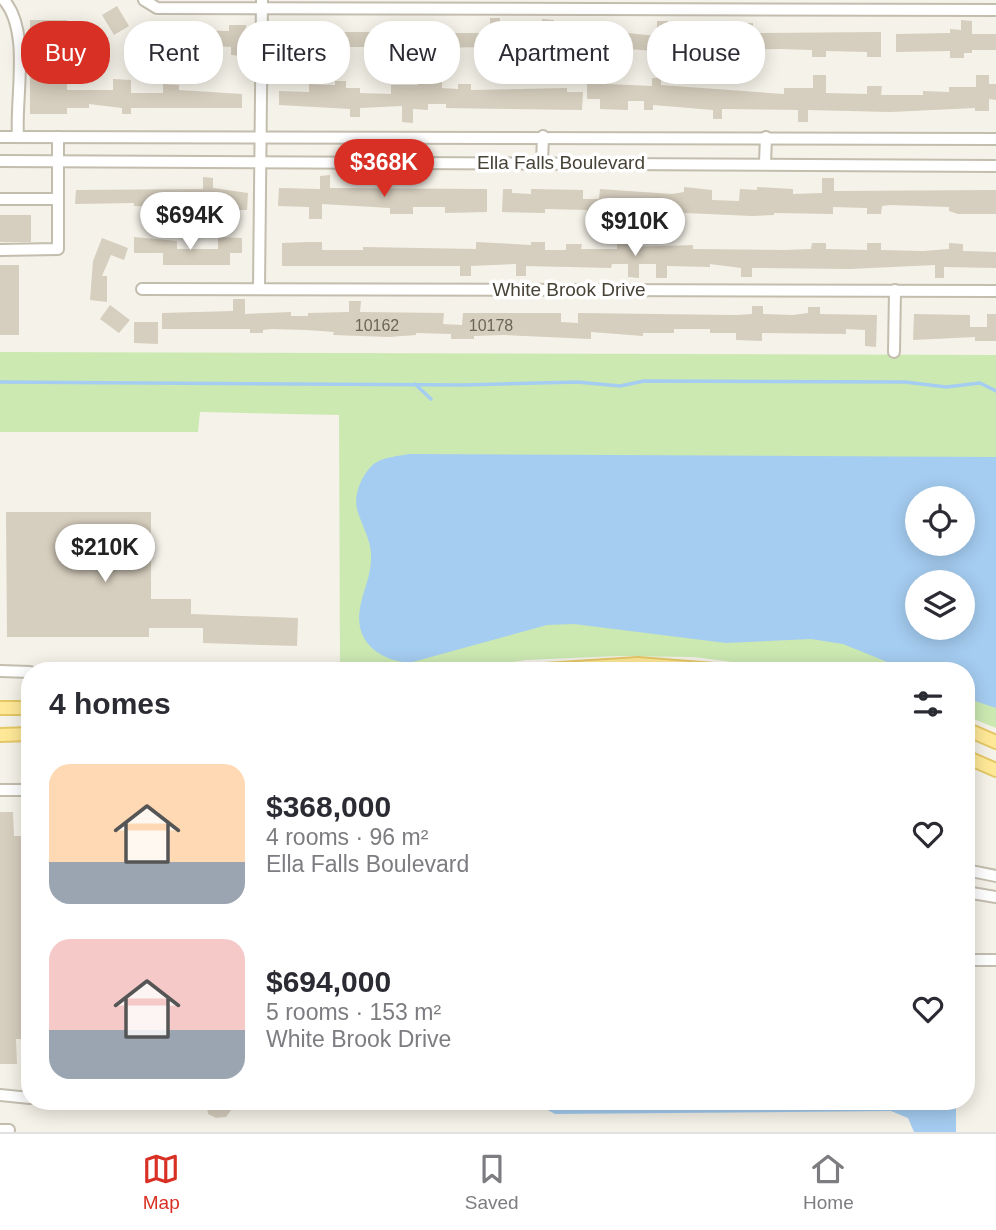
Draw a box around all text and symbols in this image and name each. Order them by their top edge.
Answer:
chip: Buy [21,21,110,84]
chip: Rent [124,21,223,84]
chip: Filters [237,21,350,84]
chip: New [364,21,460,84]
chip: Apartment [474,21,633,84]
chip: House [647,21,765,84]
pin: $368K [335,140,433,199]
text: $368K [350,149,418,175]
street label: Ella Falls Boulevard [477,152,645,173]
pin: $694K [141,192,239,252]
pin: $910K [586,198,684,258]
text: $694K [156,202,224,228]
text: $910K [601,208,669,234]
street label: White Brook Drive [492,279,646,300]
house number: 10162 [355,317,399,334]
house number: 10178 [469,317,513,334]
map controls [905,486,975,640]
button: locate [905,486,975,556]
pin: $210K [56,524,154,584]
text: $210K [71,534,139,560]
button: layers [905,570,975,640]
icon: filters [909,685,947,723]
text: 4 homes [49,687,171,720]
text: $368,000 [266,790,391,823]
icon: home [105,792,189,876]
icon: heart [909,815,947,853]
text: 4 rooms · 96 m² [266,824,428,850]
text: Ella Falls Boulevard [266,851,469,877]
text: $694,000 [266,965,391,998]
icon: home [105,967,189,1051]
icon: heart [909,990,947,1028]
text: 5 rooms · 153 m² [266,999,441,1025]
text: White Brook Drive [266,1026,451,1052]
tab: Map [142,1150,180,1214]
tab: Saved [465,1150,519,1214]
tab: Home [803,1150,854,1214]

